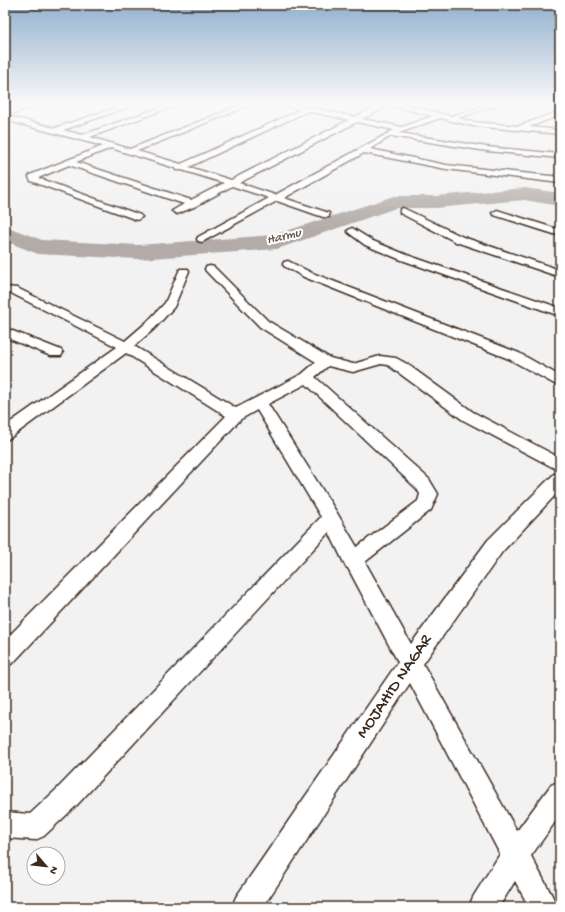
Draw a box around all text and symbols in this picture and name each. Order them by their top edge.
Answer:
water label: Harmu [265,225,303,248]
street label: MOJAHID NAGAR [353,630,438,743]
north arrow [26,846,66,886]
text: N [46,864,60,876]

